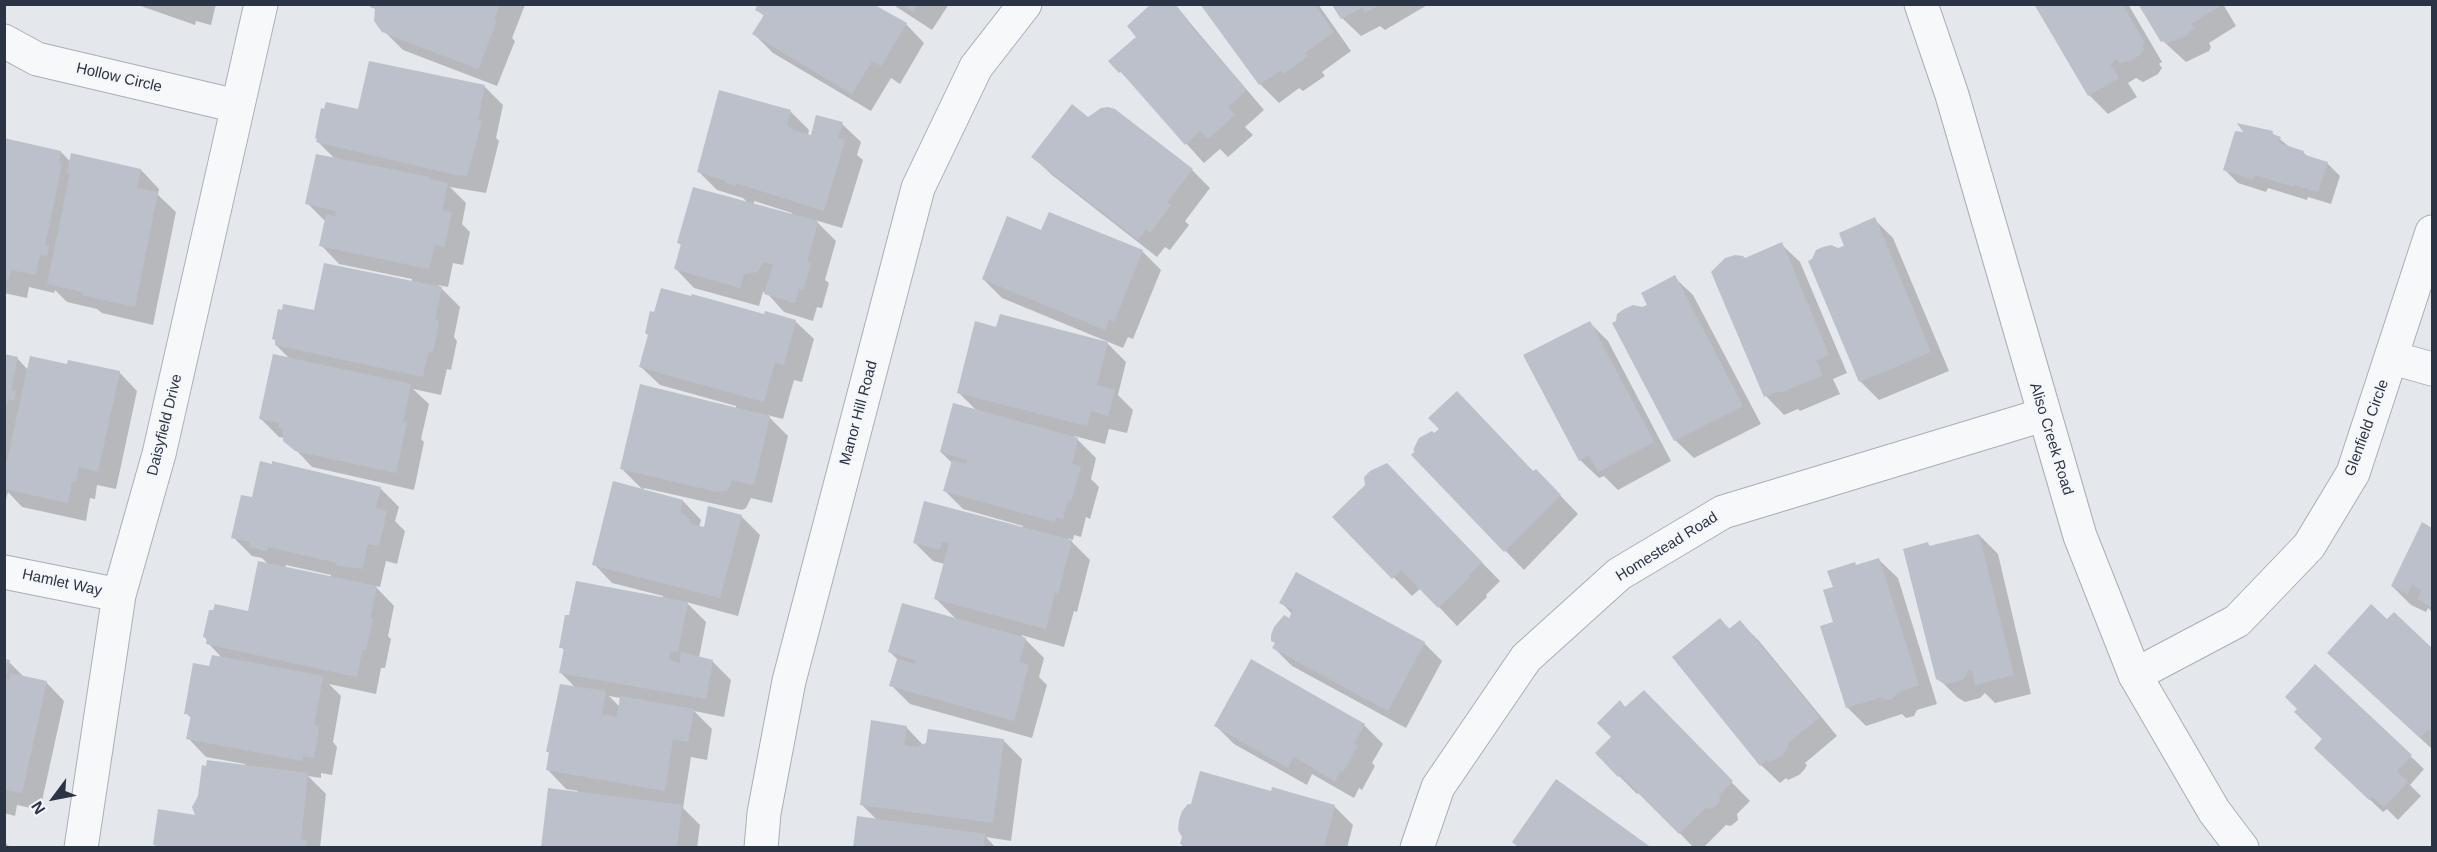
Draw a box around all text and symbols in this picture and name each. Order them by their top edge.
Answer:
street label: Hollow Circle [74,59,164,97]
street label: Manor Hill Road [836,359,882,467]
street label: Daisyfield Drive [144,372,186,478]
street label: Glenfield Circle [2341,377,2393,479]
street label: Aliso Creek Road [2025,381,2077,497]
street label: Homestead Road [1613,508,1721,586]
street label: Hamlet Way [20,566,104,600]
north arrow [24,768,84,828]
text: N [28,798,49,817]

